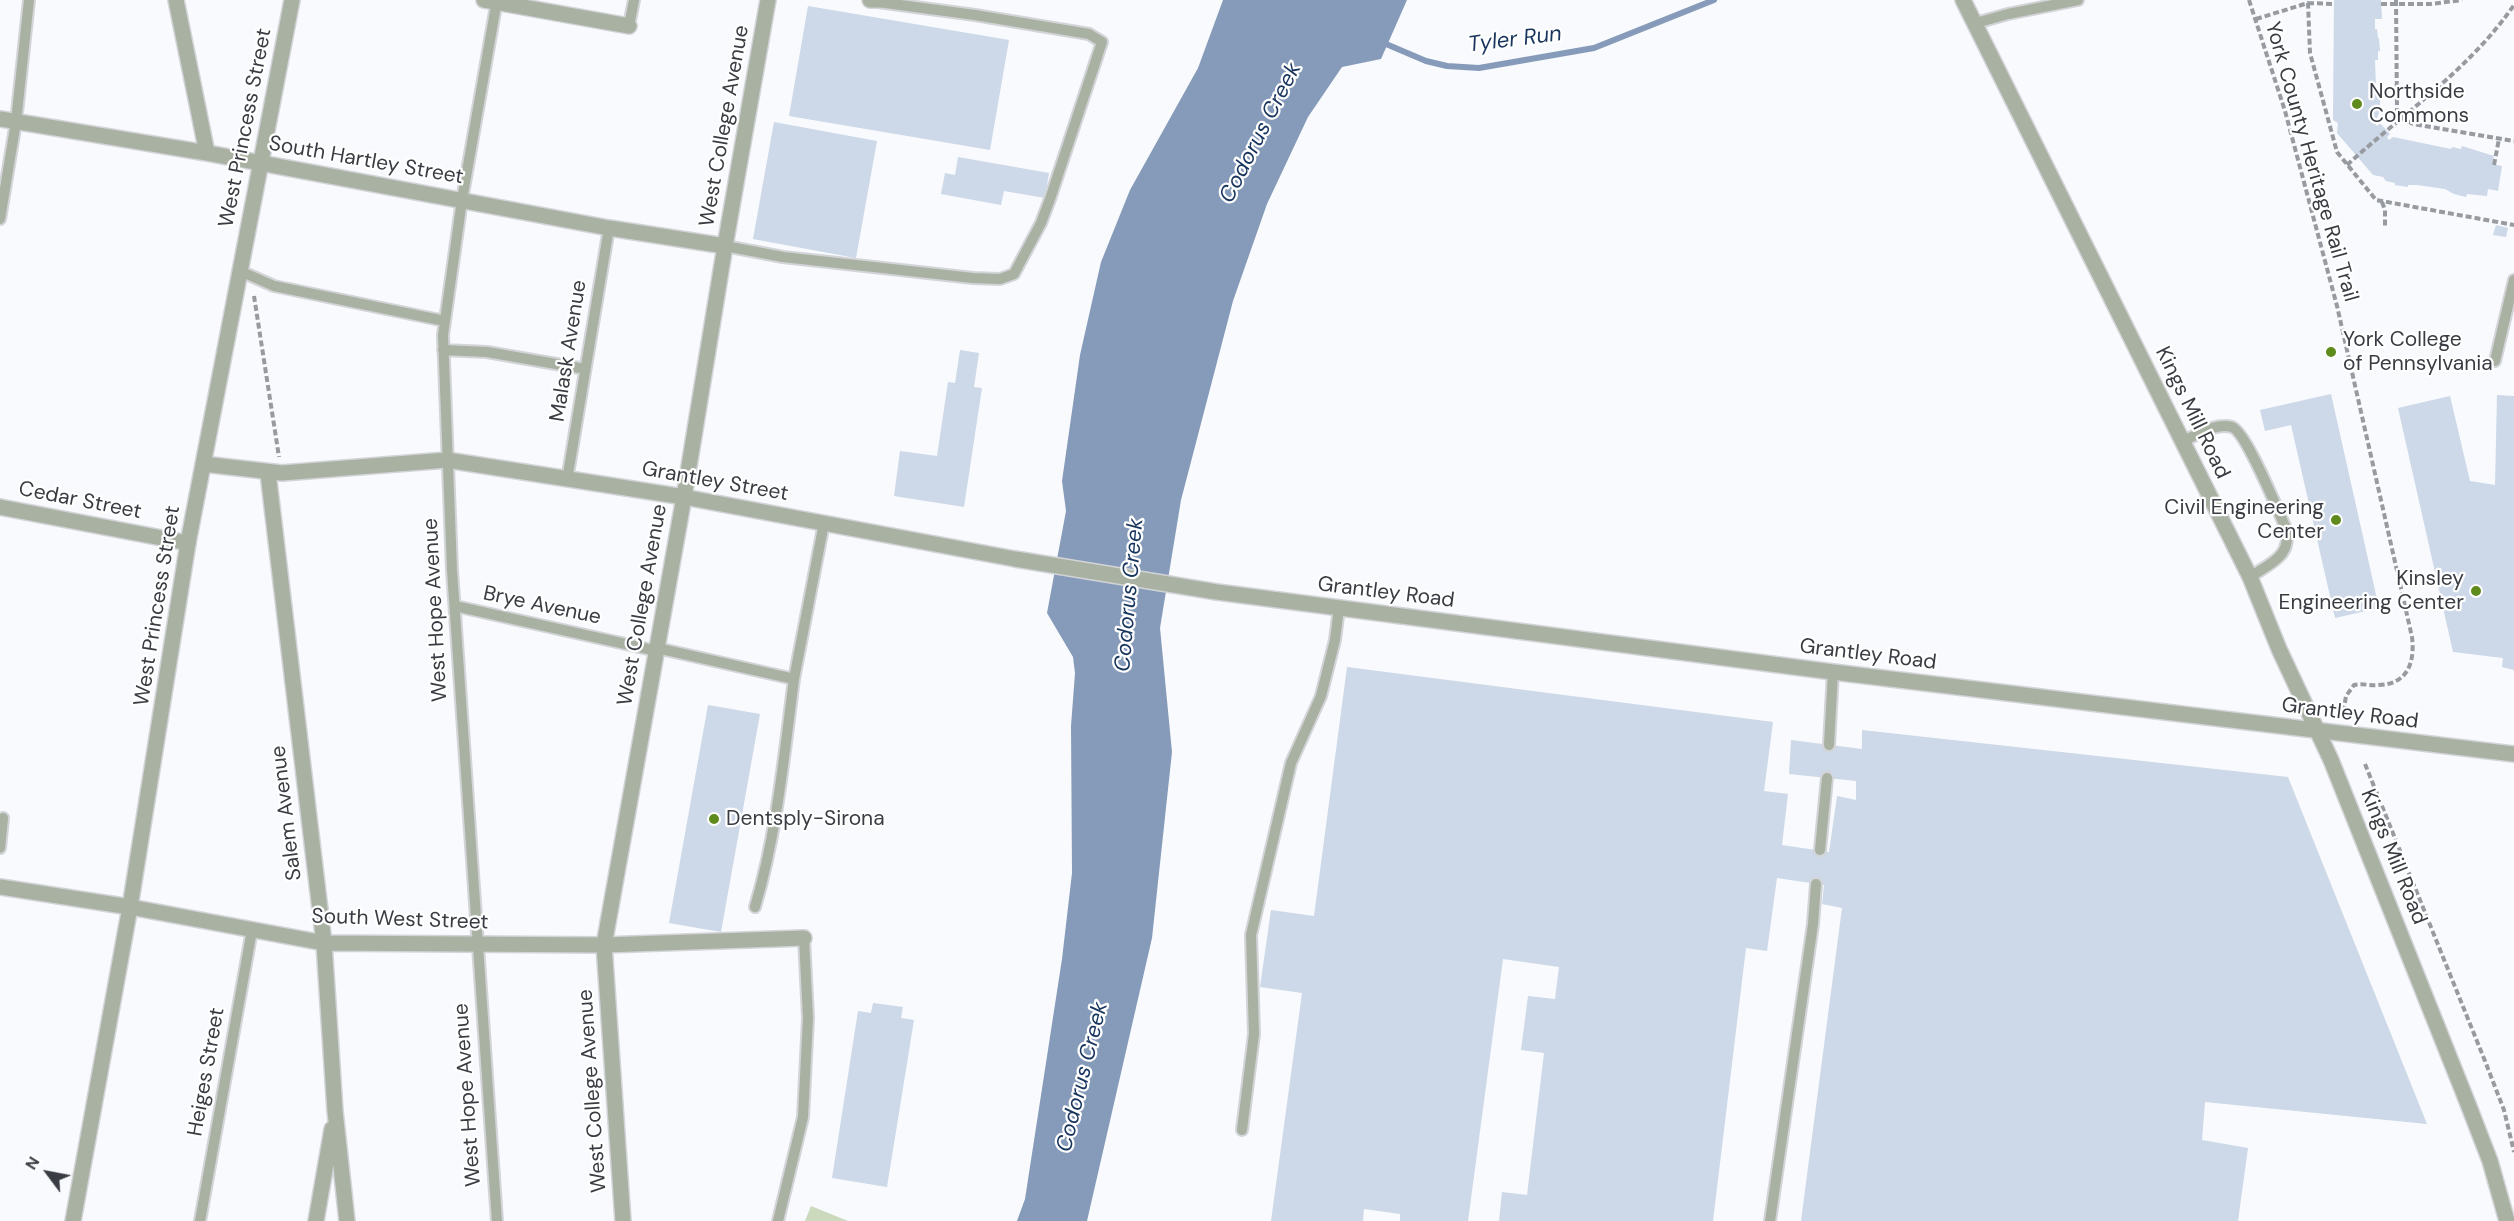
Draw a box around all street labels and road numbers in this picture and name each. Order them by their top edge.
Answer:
street label: York County Heritage Rail Trail [2259,19,2363,305]
street label: West College Avenue [695,23,755,229]
street label: West Princess Street [214,26,278,230]
street label: South Hartley Street [267,131,465,191]
street label: Malask Avenue [545,278,593,424]
street label: Kings Mill Road [2149,343,2235,483]
street label: Grantley Street [640,457,790,507]
street label: Cedar Street [17,477,143,525]
street label: West College Avenue [613,502,673,708]
street label: West Princess Street [130,504,186,708]
street label: West Hope Avenue [419,518,453,702]
street label: Grantley Road [1316,572,1456,614]
street label: Brye Avenue [481,581,603,631]
street label: Grantley Road [1798,634,1938,676]
street label: Grantley Road [2280,693,2420,735]
street label: Salem Avenue [266,744,308,882]
street label: Kings Mill Road [2354,786,2432,928]
street label: South West Street [311,904,489,936]
street label: West College Avenue [573,988,613,1194]
street label: West Hope Avenue [449,1002,487,1188]
street label: Heiges Street [183,1006,231,1138]

